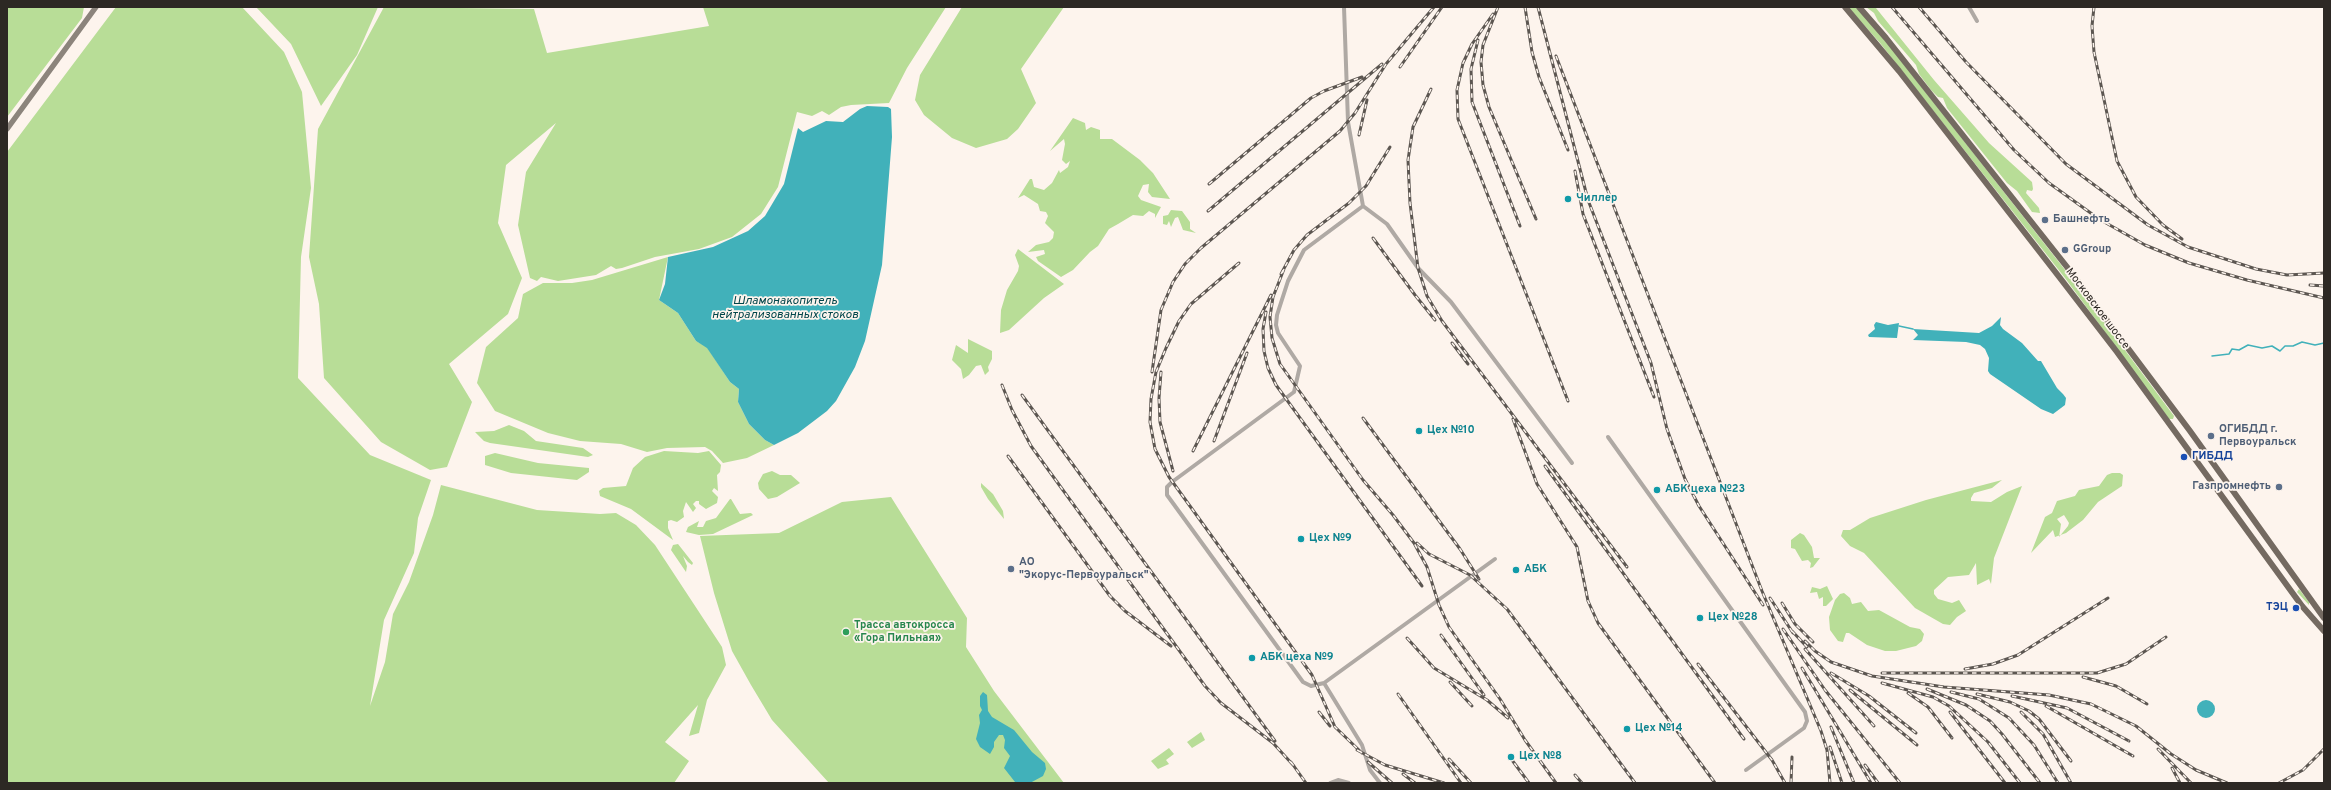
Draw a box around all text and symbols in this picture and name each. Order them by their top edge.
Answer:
place label: Чиллер [1576,192,1617,206]
marker: Чиллер [1563,194,1573,204]
place label: Башнефть [2053,213,2110,227]
marker: Башнефть [2040,215,2050,225]
place label: GGroup [2073,243,2111,257]
marker: GGroup [2060,245,2070,255]
street label: Московское шоссе [2062,266,2132,352]
water label: Шламонакопитель нейтрализованных стоков [712,295,858,323]
place label: ОГИБДД г. Первоуральск [2219,423,2297,449]
place label: Цех №10 [1427,424,1475,438]
marker: Цех №10 [1414,426,1424,436]
marker: ОГИБДД г. Первоуральск [2206,431,2216,441]
place label: ГИБДД [2192,450,2233,464]
marker: ГИБДД [2179,452,2189,462]
place label: Газпромнефть [2192,480,2271,494]
marker: Газпромнефть [2274,482,2284,492]
place label: АБК цеха №23 [1665,483,1745,497]
marker: АБК цеха №23 [1652,485,1662,495]
place label: Цех №9 [1309,532,1352,546]
marker: Цех №9 [1296,534,1306,544]
place label: АО "Экорус-Первоуральск" [1019,556,1149,582]
place label: АБК [1524,563,1547,577]
marker: АО "Экорус-Первоуральск" [1006,564,1016,574]
marker: АБК [1511,565,1521,575]
place label: ТЭЦ [2266,601,2288,615]
marker: ТЭЦ [2291,603,2301,613]
place label: Цех №28 [1708,611,1758,625]
marker: Цех №28 [1695,613,1705,623]
place label: Трасса автокросса «Гора Пильная» [854,619,955,645]
marker: Трасса автокросса «Гора Пильная» [841,627,851,637]
place label: АБК цеха №9 [1260,651,1334,665]
marker: АБК цеха №9 [1247,653,1257,663]
place label: Цех №14 [1635,722,1683,736]
marker: Цех №14 [1622,724,1632,734]
place label: Цех №8 [1519,750,1562,764]
marker: Цех №8 [1506,752,1516,762]

